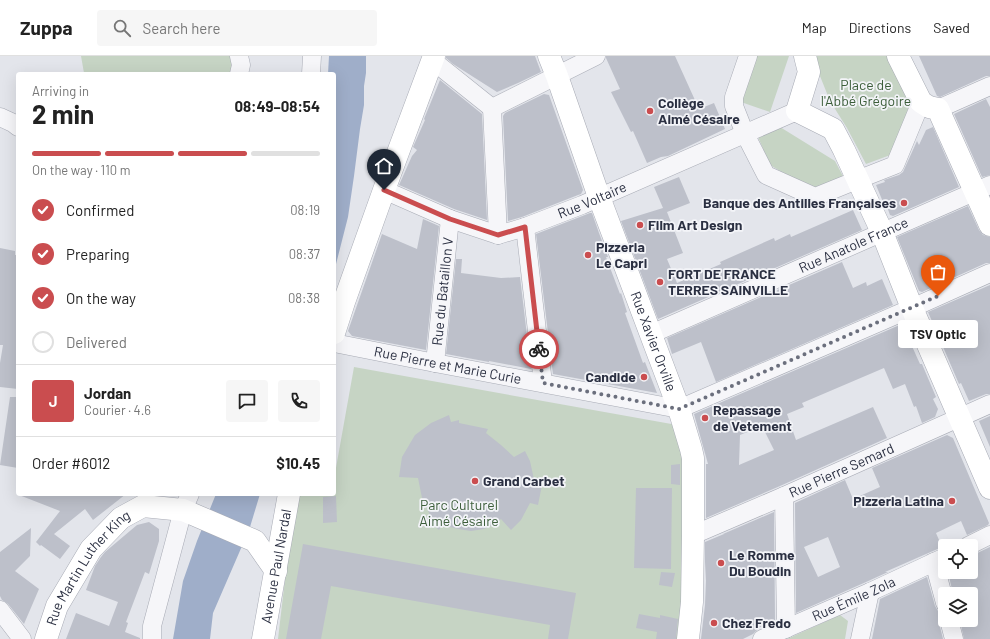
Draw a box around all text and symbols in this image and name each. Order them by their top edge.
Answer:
search box [97,10,377,46]
text: Zuppa [20,16,73,39]
icon: search [111,17,133,39]
text: Search here [143,19,221,37]
text: Map [802,19,827,36]
text: Directions [849,19,911,36]
text: Saved [933,19,970,36]
park label: Place de l'Abbé Grégoire [821,76,911,109]
text: Arriving in [32,83,89,99]
place label: Collège Aimé Césaire [658,94,740,127]
text: 08:49–08:54 [234,97,320,115]
text: 2 min [32,98,94,129]
marker: Collège Aimé Césaire [645,106,655,116]
pin [367,149,401,190]
icon: home [373,155,395,177]
text: On the way · 110 m [32,162,130,178]
street label: Rue Voltaire [555,178,629,222]
place label: Banque des Antilles Françaises [703,194,896,211]
marker: Banque des Antilles Françaises [899,198,909,208]
icon: check [32,199,54,221]
text: Confirmed [66,201,134,219]
text: 08:19 [290,202,320,218]
street label: Rue Anatole France [796,213,910,276]
place label: Film Art Design [648,216,743,233]
marker: Film Art Design [635,220,645,230]
street label: Rue du Bataillon V [428,236,456,346]
place label: Pizzeria Le Capri [596,238,647,271]
icon: check [32,243,54,265]
text: Preparing [66,245,130,263]
text: 08:37 [289,246,320,262]
marker: Pizzeria Le Capri [583,250,593,260]
pin [921,255,955,296]
icon: bag [927,261,949,283]
place label: FORT DE FRANCE TERRES SAINVILLE [668,265,788,298]
marker: FORT DE FRANCE TERRES SAINVILLE [655,277,665,287]
icon: check [32,287,54,309]
text: On the way [66,289,136,307]
street label: Rue Xavier Orville [627,289,681,394]
text: 08:38 [288,290,320,306]
callout: TSV Optic [898,320,978,348]
text: TSV Optic [910,326,966,342]
courier [519,329,559,369]
text: Delivered [66,333,127,351]
icon: bike [528,338,550,360]
street label: Rue Pierre et Marie Curie [373,342,523,387]
place label: Candide [585,368,636,385]
marker: Candide [639,372,649,382]
button: chat [226,380,268,422]
button: phone [278,380,320,422]
text: Jordan [84,384,131,402]
text: J [49,392,57,410]
place label: Repassage de Vetement [713,401,792,434]
text: Courier · 4.6 [84,402,151,418]
marker: Repassage de Vetement [700,413,710,423]
street label: Rue Pierre Semard [786,439,896,501]
text: Order #6012 [32,454,110,472]
text: $10.45 [276,454,320,472]
place label: Grand Carbet [483,472,564,489]
marker: Grand Carbet [470,476,480,486]
place label: Pizzeria Latina [853,492,944,509]
park label: Parc Culturel Aimé Césaire [419,496,499,529]
marker: Pizzeria Latina [947,496,957,506]
street label: Rue Martin Luther King [42,506,133,628]
street label: Avenue Paul Nardal [257,507,294,625]
map controls [938,539,978,627]
button: locate [938,539,978,579]
place label: Le Romme Du Boudin [729,546,795,579]
marker: Le Romme Du Boudin [716,558,726,568]
street label: Rue Émile Zola [809,572,898,624]
button: layers [938,587,978,627]
place label: Chez Fredo [722,614,791,631]
marker: Chez Fredo [709,618,719,628]

